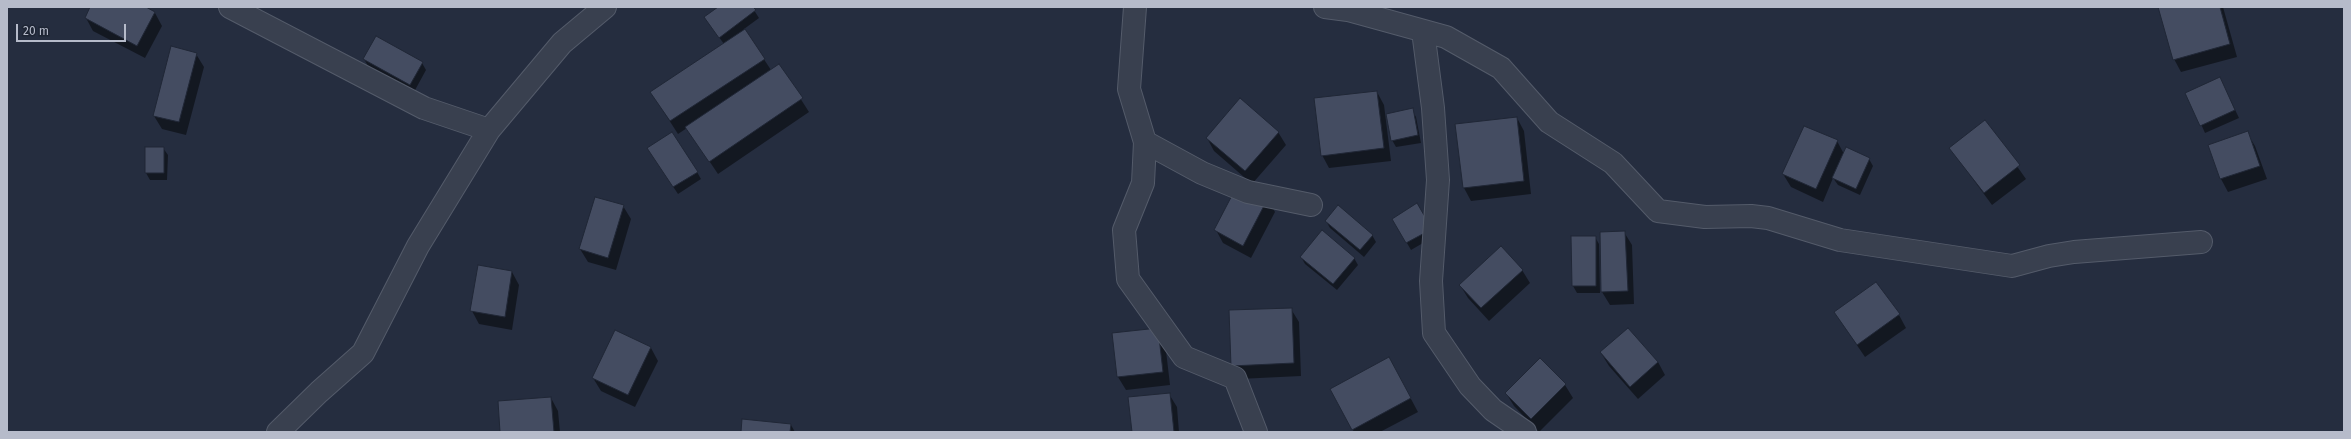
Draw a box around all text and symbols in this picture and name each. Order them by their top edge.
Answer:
scale bar [18,16,128,42]
text: 20 m [23,24,49,38]

